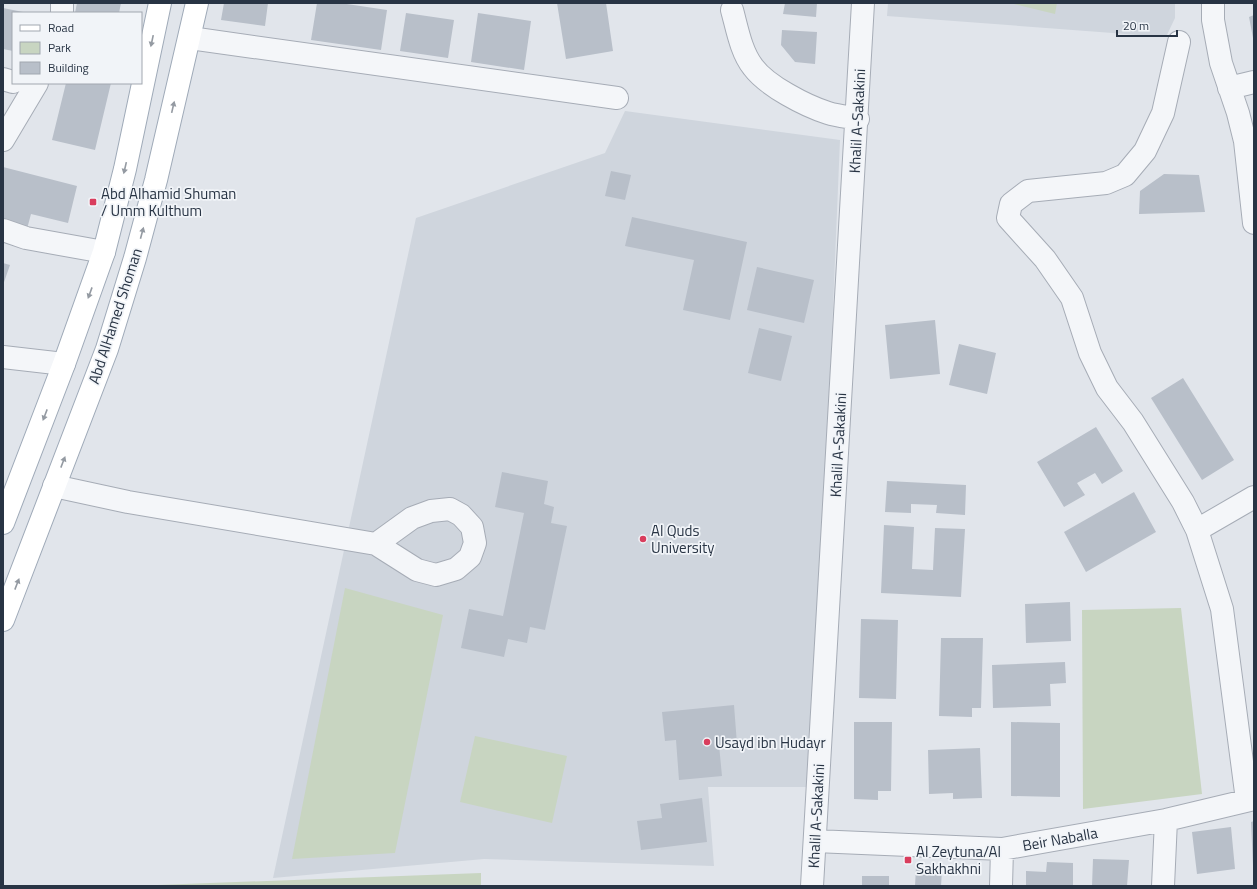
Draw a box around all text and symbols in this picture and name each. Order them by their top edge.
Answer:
legend [12,12,142,84]
scale bar [1117,12,1177,38]
text: 20 m [1123,16,1149,35]
text: Road [48,18,74,37]
one-way arrow [149,35,155,47]
text: Park [48,38,71,57]
text: Building [48,58,89,77]
street label: Khalil A-Sakakini [843,68,871,174]
one-way arrow [171,101,177,113]
one-way arrow [122,162,128,174]
place label: Abd Alhamid Shuman / Umm Kulthum [101,182,236,222]
marker: Abd Alhamid Shuman / Umm Kulthum [88,197,98,207]
one-way arrow [139,227,145,239]
street label: Abd AlHamed Shoman [82,245,148,387]
one-way arrow [86,288,92,300]
street label: Khalil A-Sakakini [824,392,852,498]
one-way arrow [41,410,47,422]
one-way arrow [61,456,67,468]
place label: Al Quds University [651,519,715,559]
marker: Al Quds University [638,534,648,544]
one-way arrow [14,578,20,589]
place label: Usayd ibn Hudayr [715,731,826,754]
marker: Usayd ibn Hudayr [702,737,712,747]
street label: Khalil A-Sakakini [802,763,830,869]
street label: Beir Naballa [1021,821,1100,857]
place label: Al Zeytuna/Al Sakhakhni [916,840,1001,880]
marker: Al Zeytuna/Al Sakhakhni [903,855,913,865]

